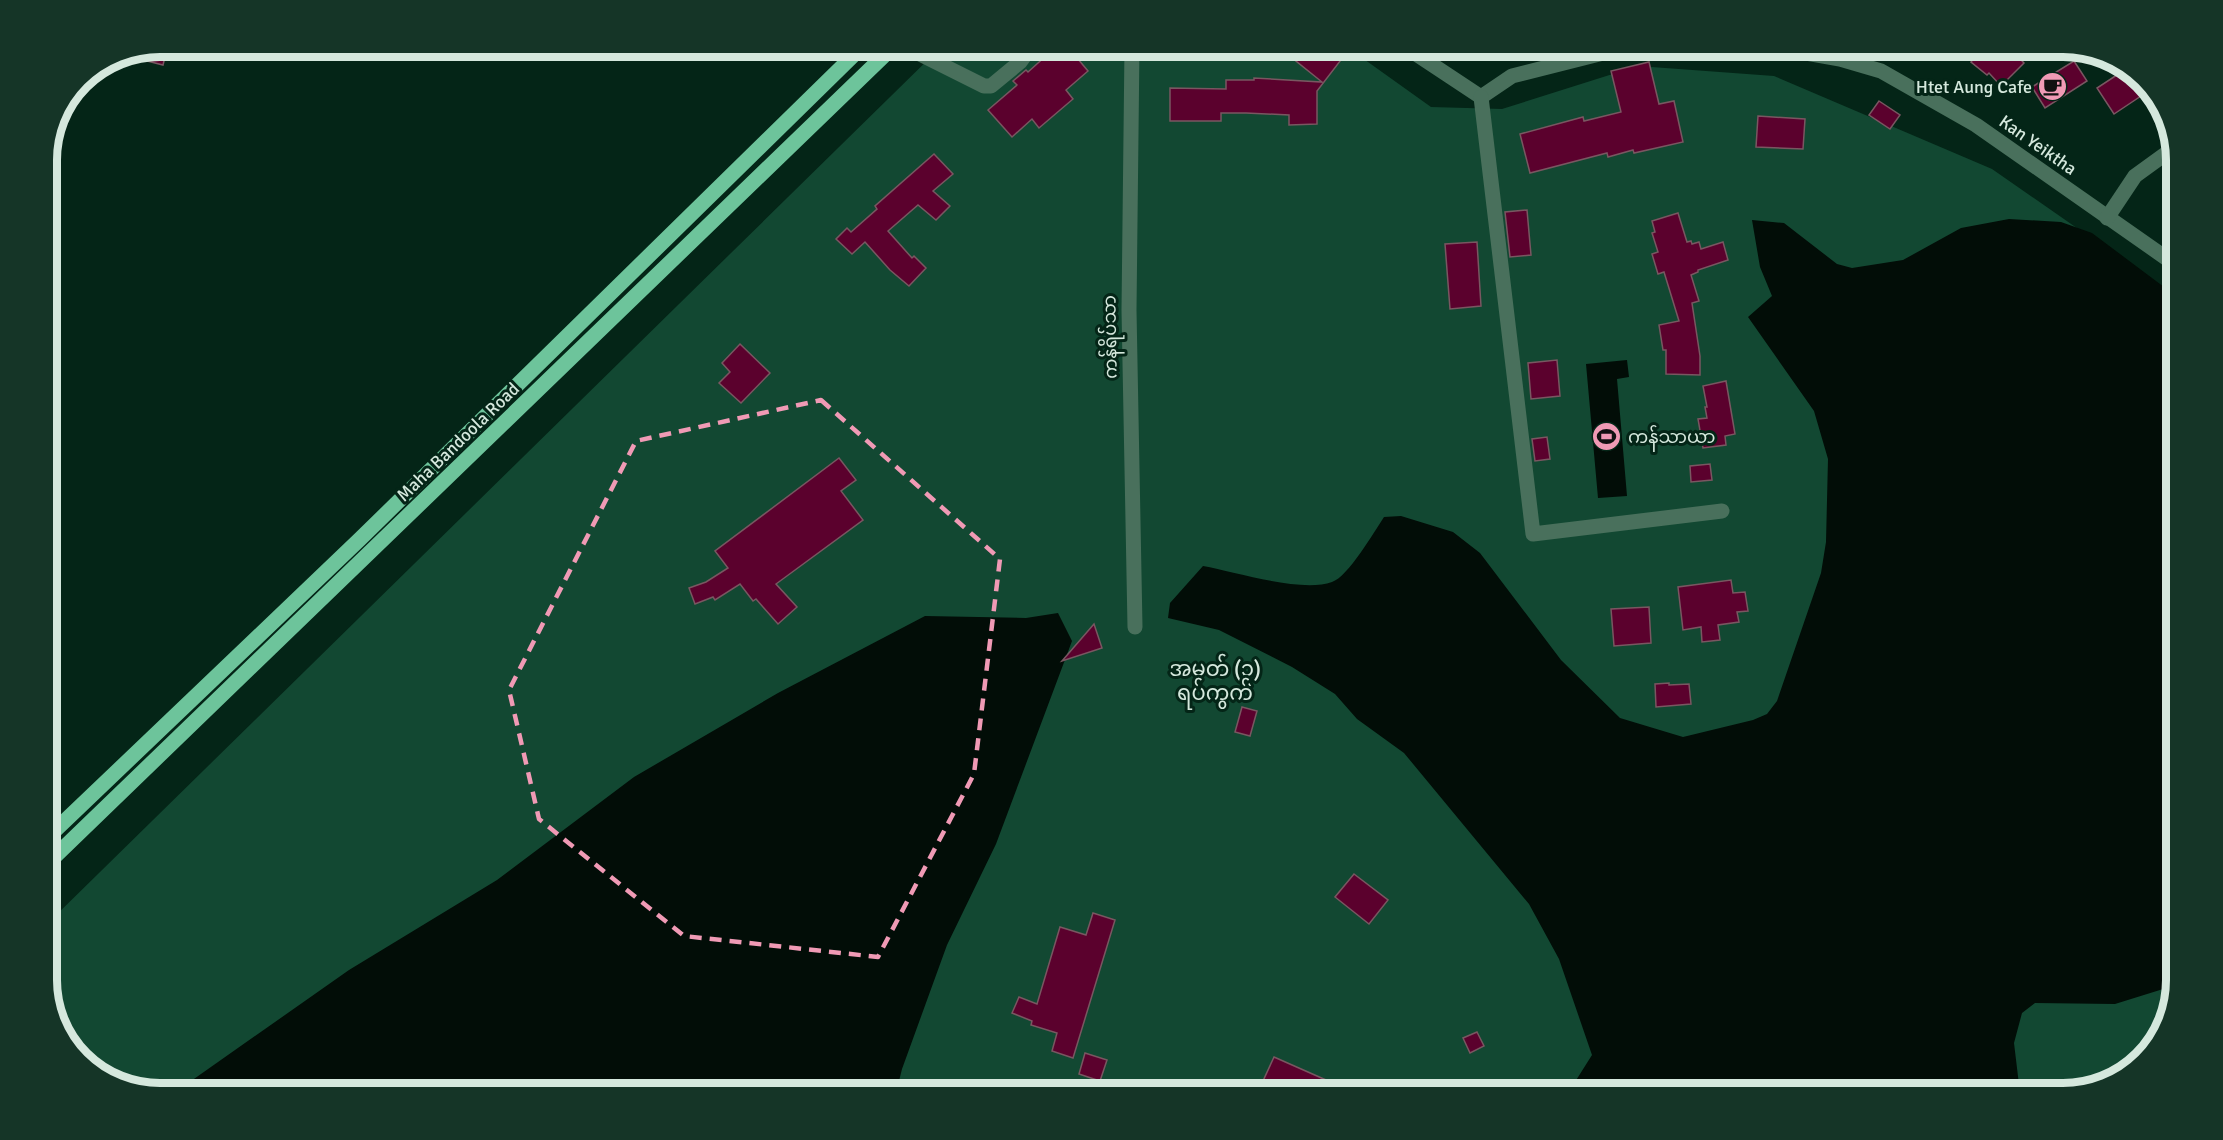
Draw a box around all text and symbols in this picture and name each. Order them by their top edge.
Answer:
cafe icon: Htet Aung Cafe [2037,71,2069,103]
place label: Htet Aung Cafe [1916,76,2032,98]
street label: Kan Yeiktha [1995,110,2081,180]
street label: ကန်ရိပ်သာ [1095,295,1126,379]
street label: Maha Bandoola Road [392,378,524,506]
sports icon: ကန်သာယာ [1591,421,1623,453]
place label: ကန်သာယာ [1628,424,1715,452]
district label: အမှတ် (၃) ရပ်ကွက် [1169,653,1261,710]

